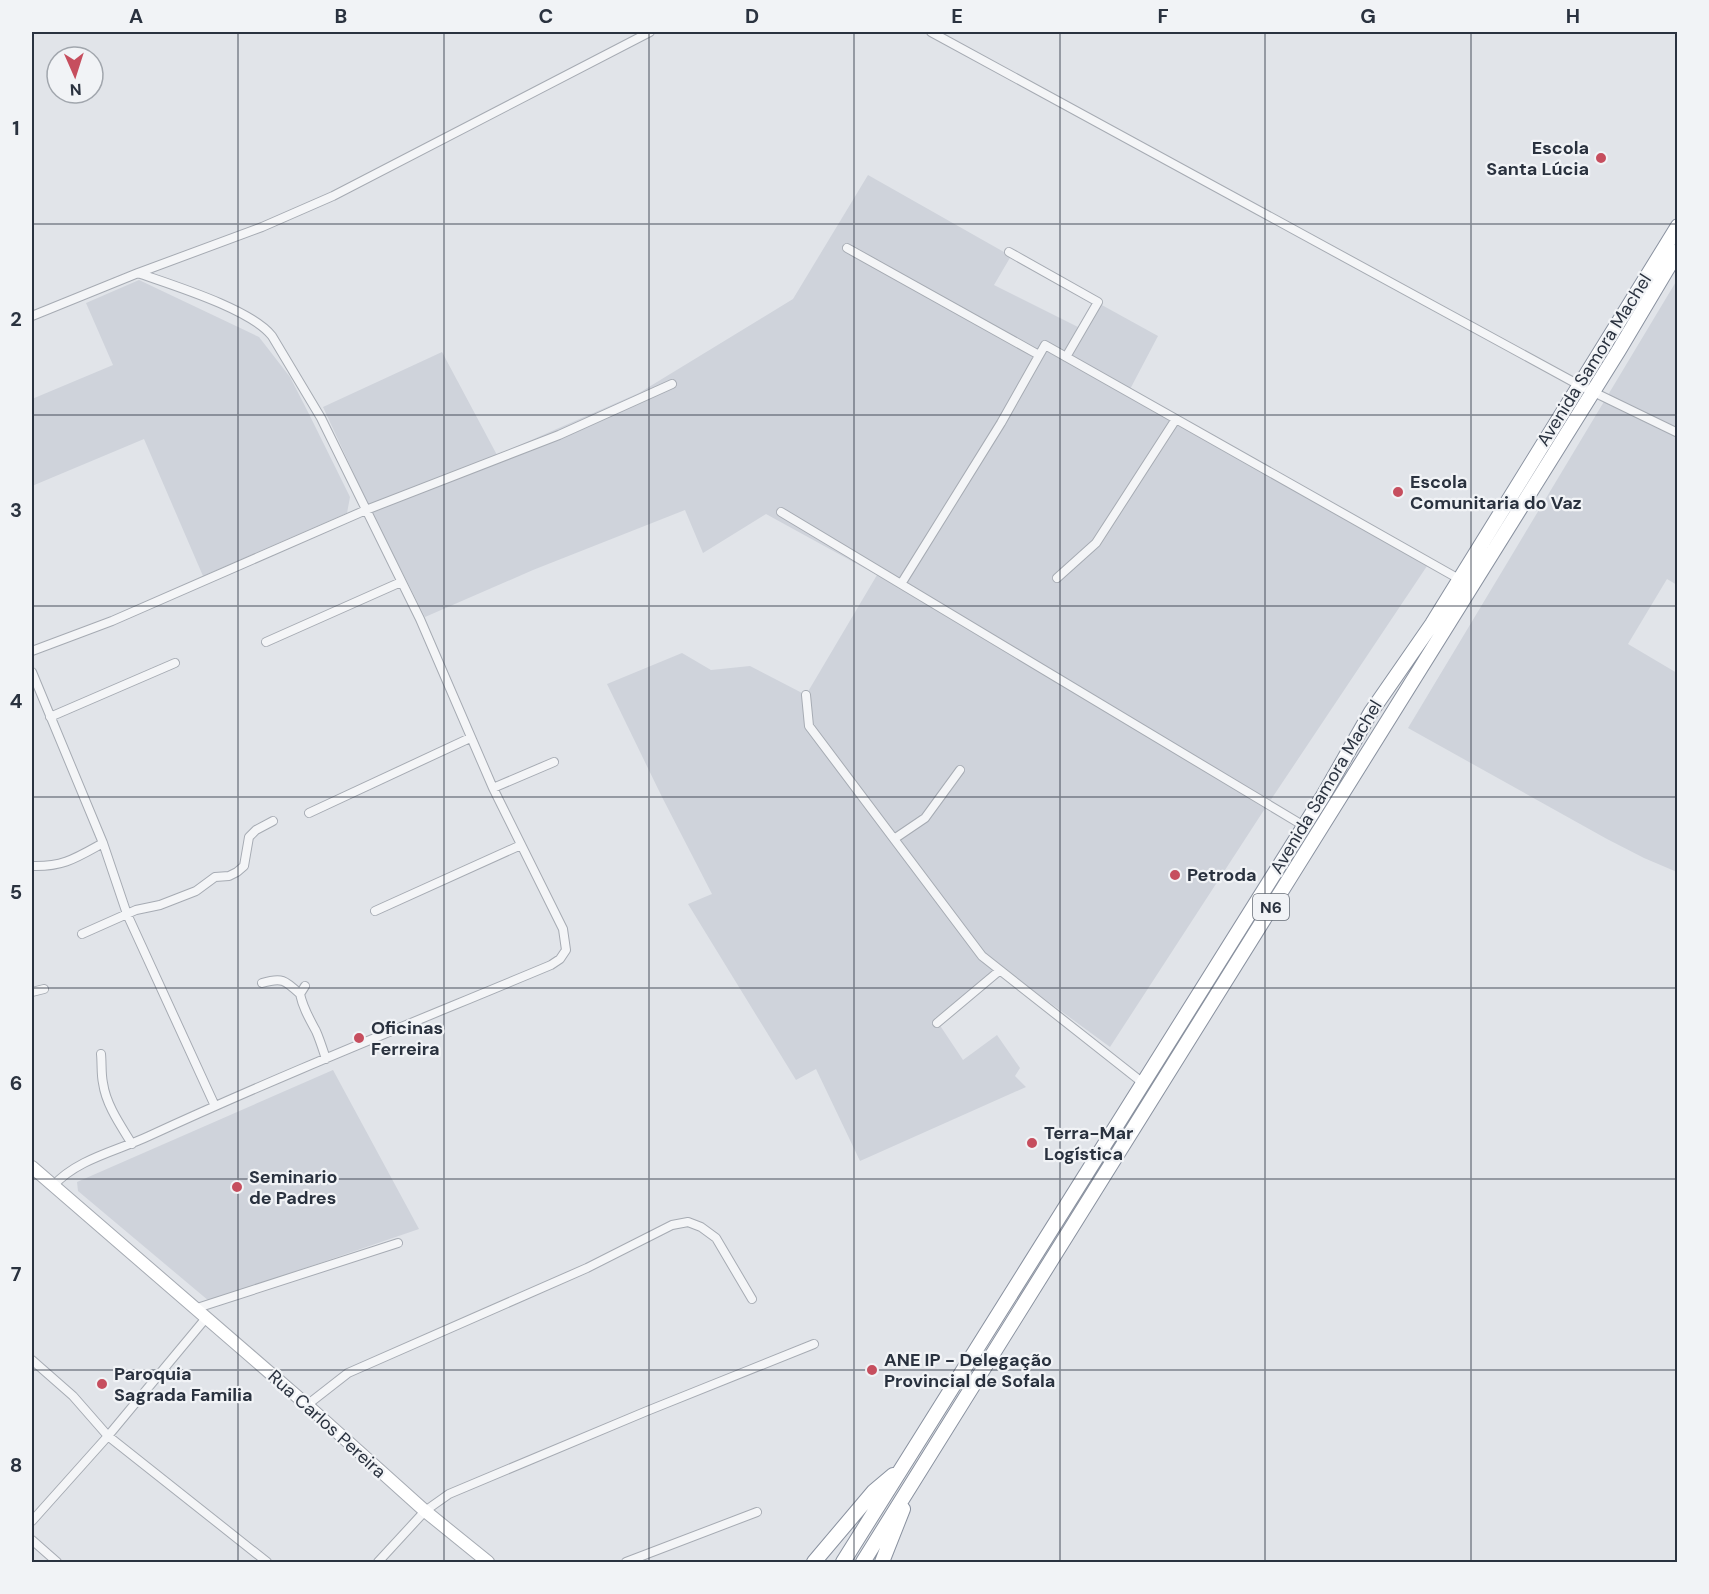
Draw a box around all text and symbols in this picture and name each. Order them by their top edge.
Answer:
text: A [129,3,143,29]
text: B [335,3,347,29]
text: C [539,3,553,29]
text: D [745,3,759,29]
text: E [951,3,963,29]
text: F [1157,3,1169,29]
text: G [1360,3,1376,29]
text: H [1566,3,1580,29]
north arrow [45,45,105,105]
text: N [69,79,82,100]
text: 1 [12,115,20,141]
place label: Escola Santa Lúcia [1486,136,1589,181]
marker: Escola Santa Lúcia [1594,151,1608,165]
street label: Avenida Samora Machel [1531,269,1657,451]
text: 2 [10,306,22,332]
place label: Escola Comunitaria do Vaz [1410,470,1582,515]
marker: Escola Comunitaria do Vaz [1391,485,1405,499]
text: 3 [10,497,22,523]
text: 4 [10,688,23,714]
street label: Avenida Samora Machel [1265,696,1387,878]
place label: Petroda [1187,863,1257,887]
marker: Petroda [1168,868,1182,882]
text: 5 [10,879,22,905]
road number: N6 [1253,894,1289,920]
place label: Oficinas Ferreira [371,1016,443,1061]
marker: Oficinas Ferreira [352,1031,366,1045]
text: 6 [10,1070,22,1096]
place label: Terra-Mar Logística [1044,1121,1133,1166]
marker: Terra-Mar Logística [1025,1136,1039,1150]
place label: Seminario de Padres [249,1165,338,1210]
marker: Seminario de Padres [230,1180,244,1194]
text: 7 [11,1261,22,1287]
place label: ANE IP - Delegação Provincial de Sofala [884,1348,1055,1393]
place label: Paroquia Sagrada Familia [114,1362,253,1407]
marker: ANE IP - Delegação Provincial de Sofala [865,1363,879,1377]
street label: Rua Carlos Pereira [263,1365,391,1483]
marker: Paroquia Sagrada Familia [95,1377,109,1391]
text: 8 [10,1452,22,1478]

